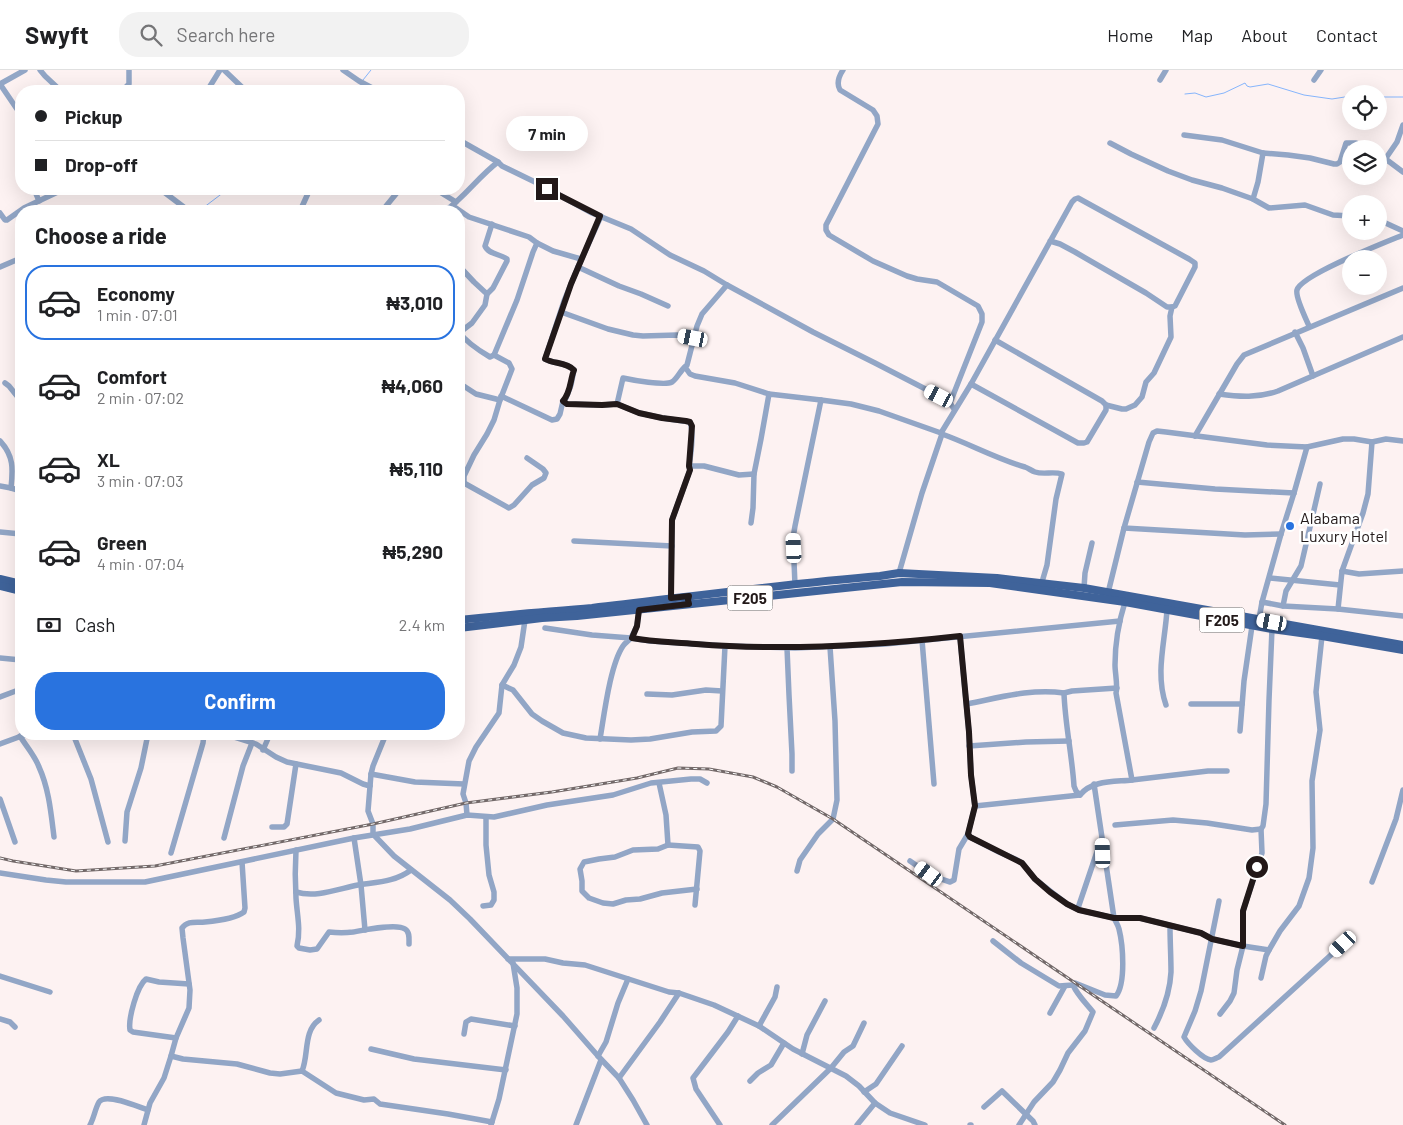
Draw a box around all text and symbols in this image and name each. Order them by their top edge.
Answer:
search box [119,12,469,57]
text: Swyft [25,20,89,49]
icon: search [137,21,165,49]
text: Search here [177,23,275,46]
text: Home [1107,24,1153,46]
text: Map [1181,24,1213,46]
text: About [1241,24,1288,46]
text: Contact [1316,24,1378,46]
map controls [1342,85,1387,295]
button: locate [1342,85,1387,130]
text: Pickup [65,105,123,128]
callout: 7 min [506,116,588,152]
text: 7 min [528,124,566,143]
button: layers [1342,140,1387,185]
text: Drop-off [65,153,138,176]
route end [536,178,558,200]
button: + [1342,195,1387,240]
text: Choose a ride [35,222,167,248]
button: − [1342,250,1387,295]
icon: car [37,280,82,325]
text: Economy [97,282,175,305]
text: ₦3,010 [386,291,443,314]
text: 1 min · 07:01 [97,305,178,324]
car [676,328,709,348]
icon: car [37,363,82,408]
text: Comfort [97,365,167,388]
text: ₦4,060 [381,374,443,397]
car [922,383,955,409]
text: 2 min · 07:02 [97,388,184,407]
icon: car [37,446,82,491]
text: XL [97,448,120,471]
text: ₦5,110 [390,457,443,480]
text: 3 min · 07:03 [97,471,183,490]
place label: Alabama Luxury Hotel [1300,508,1388,545]
marker: Alabama Luxury Hotel [1284,520,1296,532]
icon: car [37,529,82,574]
text: Green [97,531,147,554]
car [785,533,802,563]
text: ₦5,290 [382,540,443,563]
text: 4 min · 07:04 [97,554,185,573]
road number: F205 [728,586,772,610]
road number: F205 [1200,608,1244,632]
icon: cash [35,611,63,639]
car [1255,612,1288,632]
text: Cash [75,613,116,636]
text: 2.4 km [399,615,445,634]
button: Confirm [35,672,445,730]
car [1094,838,1111,868]
route start [1246,856,1268,878]
car [912,859,945,889]
car [1326,928,1359,960]

